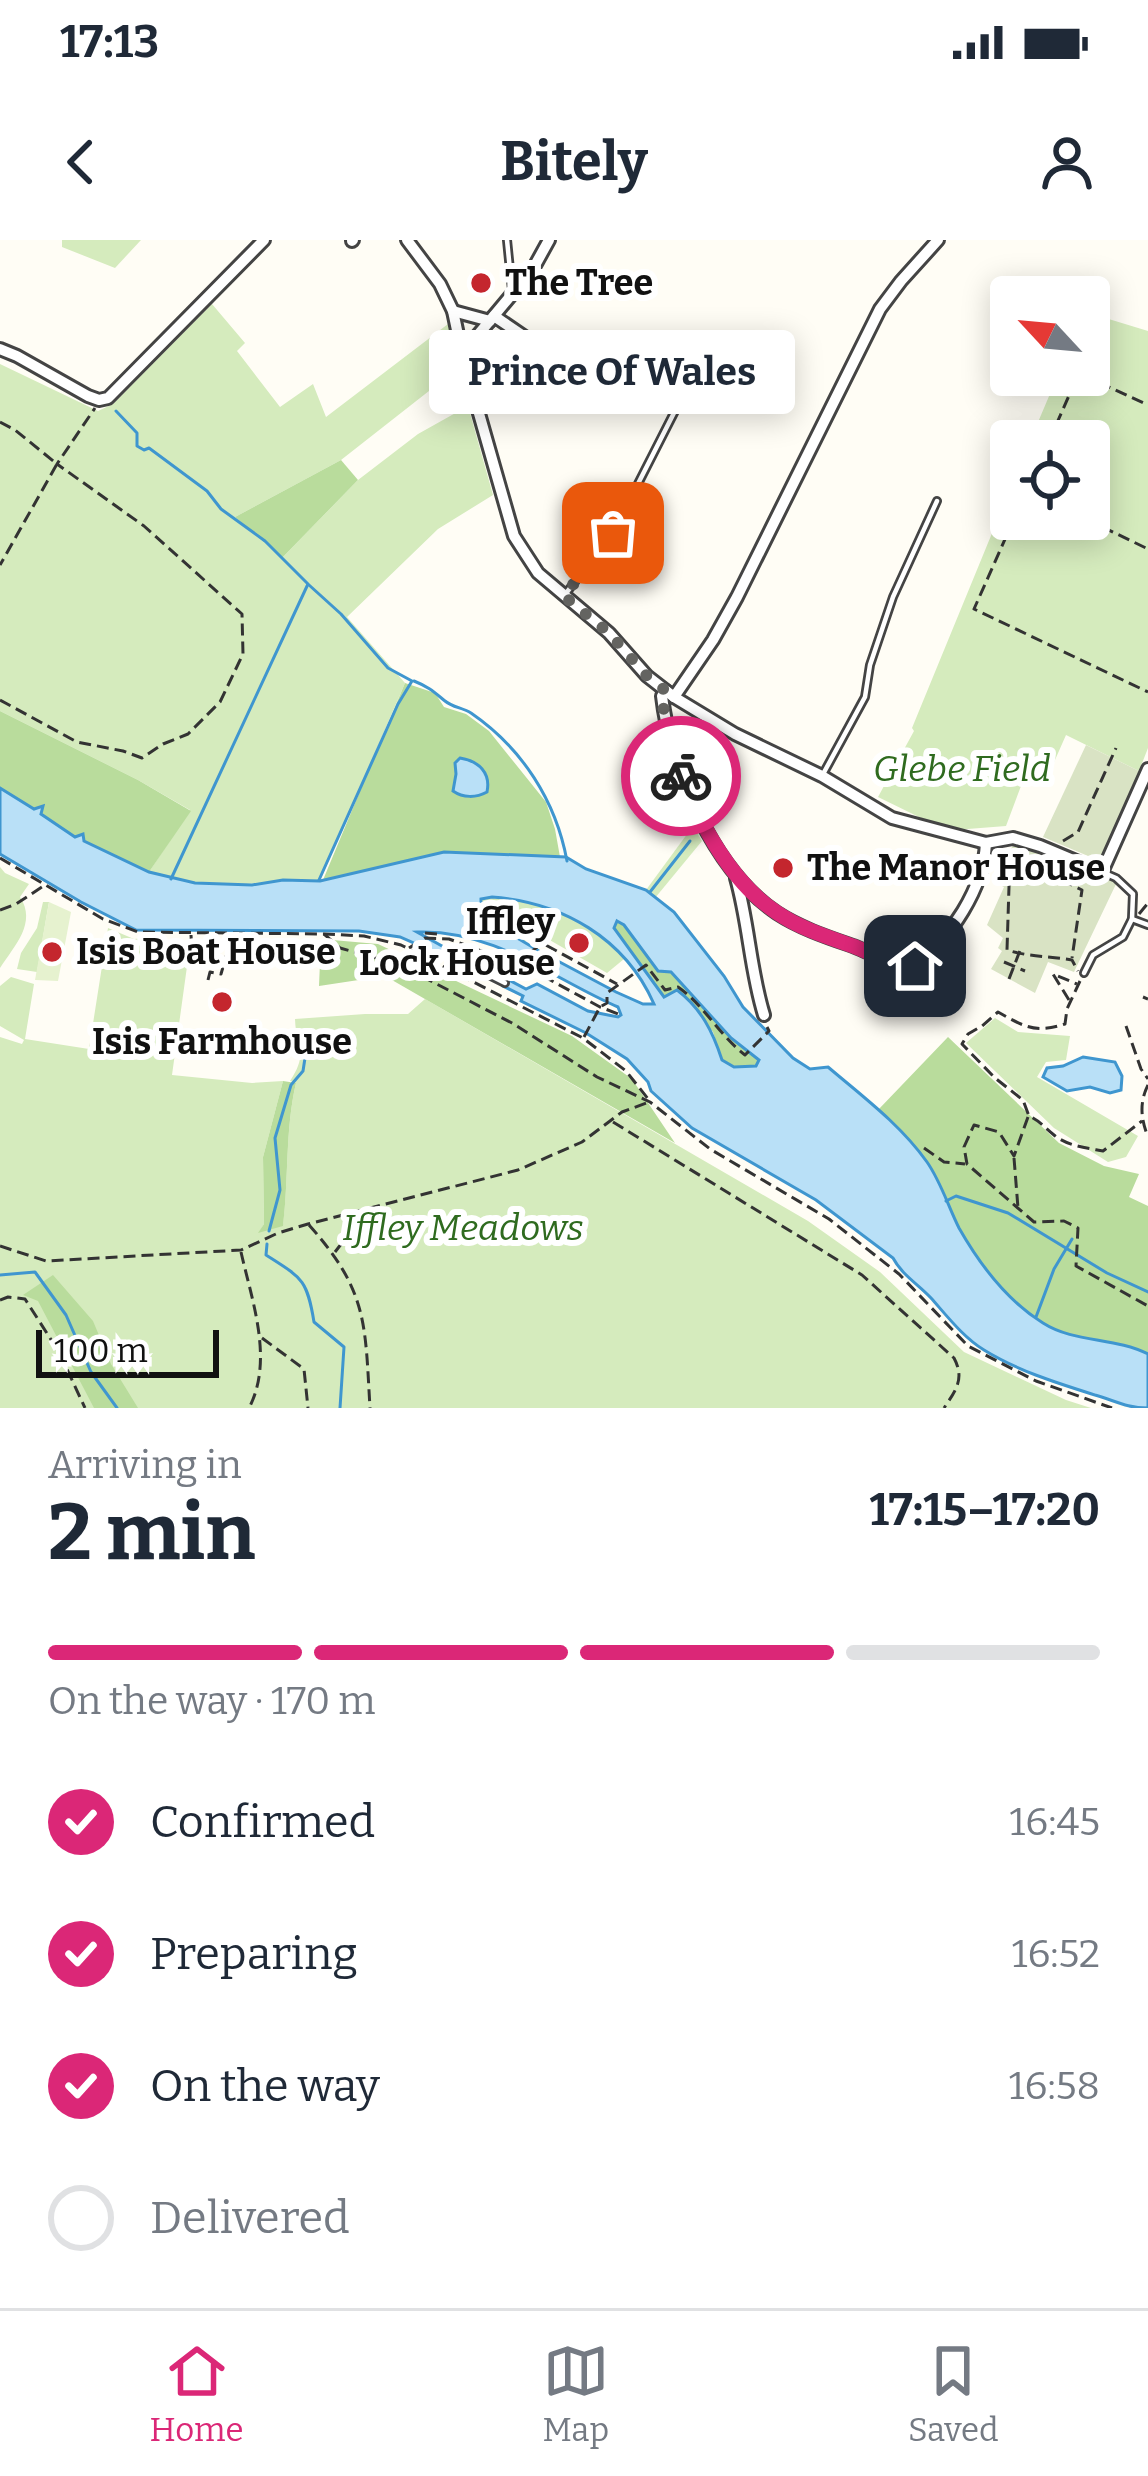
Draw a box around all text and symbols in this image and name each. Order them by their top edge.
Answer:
text: 17:13 [60,15,159,69]
icon: back [48,129,114,195]
icon: person [1034,129,1100,195]
text: Bitely [500,130,648,194]
place label: The Tree [505,261,653,305]
marker: The Tree [468,270,494,296]
north arrow [990,276,1110,396]
map controls [990,276,1110,540]
callout: Prince Of Wales [430,329,796,413]
text: Prince Of Wales [468,349,756,395]
button: locate [990,420,1110,540]
pin [562,482,664,584]
icon: bag [580,500,646,566]
courier [621,716,741,836]
icon: bike [648,743,714,809]
park label: Glebe Field [873,747,1051,791]
place label: The Manor House [807,846,1105,890]
marker: The Manor House [770,855,796,881]
place label: Iffley Lock House [359,900,556,985]
pin [864,915,966,1017]
place label: Isis Boat House [76,930,336,974]
marker: Iffley Lock House [566,930,592,956]
icon: home [882,933,948,999]
marker: Isis Boat House [39,939,65,965]
marker: Isis Farmhouse [209,989,235,1015]
place label: Isis Farmhouse [92,1020,352,1064]
park label: Iffley Meadows [342,1206,584,1250]
scale bar [36,1324,219,1377]
text: 100 m [54,1331,148,1371]
text: Arriving in [48,1442,242,1488]
text: 17:15–17:20 [869,1483,1100,1537]
text: 2 min [48,1486,255,1580]
text: On the way · 170 m [48,1678,375,1724]
icon: check [48,1789,114,1855]
text: Confirmed [150,1795,375,1849]
text: 16:45 [1009,1799,1100,1845]
icon: check [48,1921,114,1987]
text: Preparing [150,1927,358,1981]
text: 16:52 [1012,1931,1100,1977]
icon: check [48,2053,114,2119]
text: On the way [150,2059,380,2113]
text: 16:58 [1009,2063,1100,2109]
text: Delivered [150,2191,350,2245]
tab: Home [149,2338,244,2450]
tab: Map [543,2338,609,2450]
tab: Saved [908,2338,999,2450]

